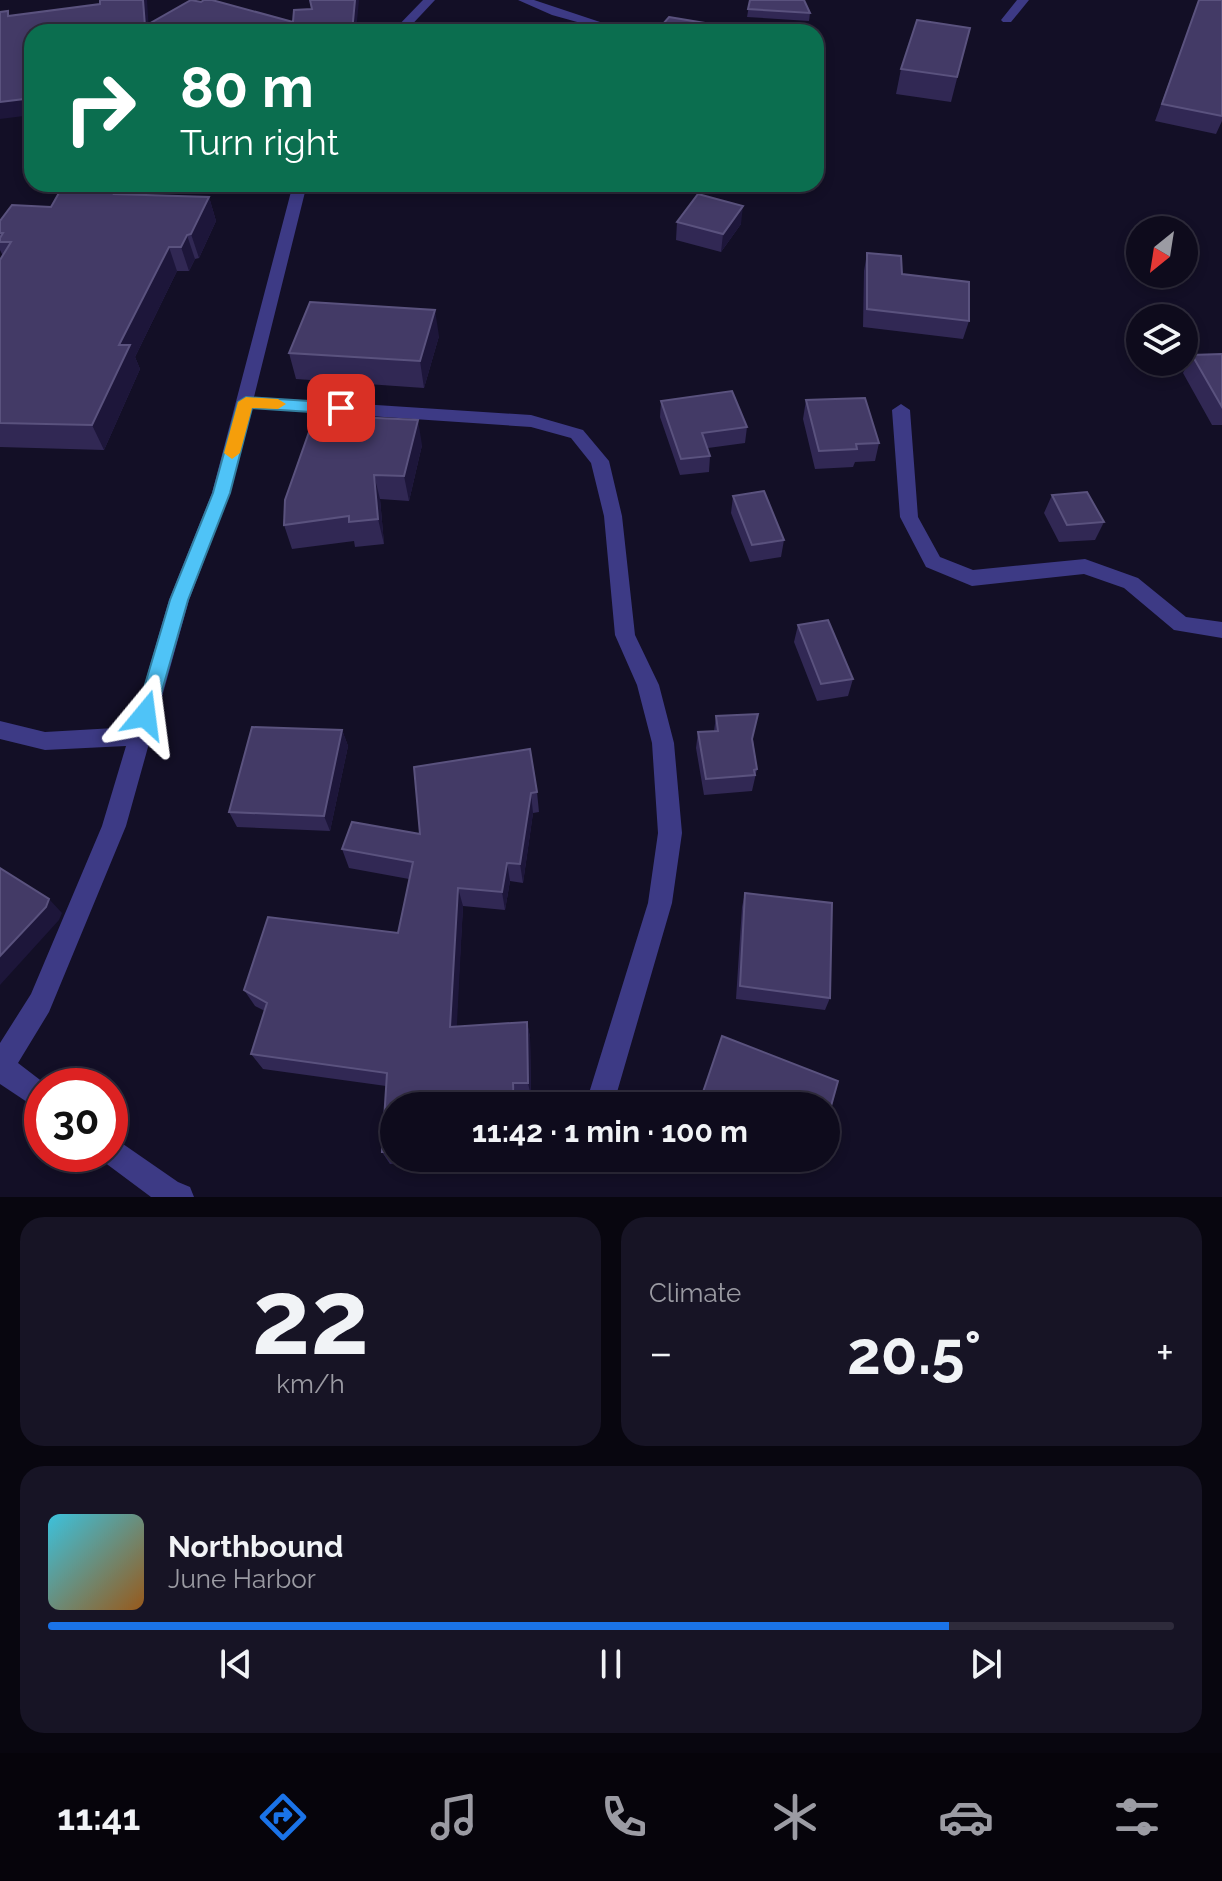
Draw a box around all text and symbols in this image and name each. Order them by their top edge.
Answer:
text: 80 m [180,54,314,120]
icon: right [48,56,152,160]
text: Turn right [180,121,339,163]
north arrow [1126,216,1198,288]
map controls [1126,216,1198,376]
button: layers [1126,304,1198,376]
pin [307,374,375,442]
icon: arrive [319,386,363,430]
position arrow [103,673,187,757]
speed limit sign: 30 [24,1068,128,1172]
text: 11:42 · 1 min · 100 m [472,1114,748,1149]
text: 22 [252,1256,369,1378]
text: Climate [649,1278,741,1308]
text: 20.5° [847,1318,981,1388]
text: − [649,1327,673,1378]
text: + [1156,1327,1174,1378]
text: km/h [276,1369,345,1399]
text: Northbound [168,1529,343,1564]
text: June Harbor [168,1564,316,1594]
icon: previous [214,1642,258,1686]
icon: pause [589,1642,633,1686]
icon: next [964,1642,1008,1686]
icon: directions [255,1789,311,1845]
icon: music [426,1789,482,1845]
icon: phone [596,1789,652,1845]
icon: climate [767,1789,823,1845]
icon: car [938,1789,994,1845]
icon: filters [1109,1789,1165,1845]
text: 11:41 [57,1796,140,1838]

